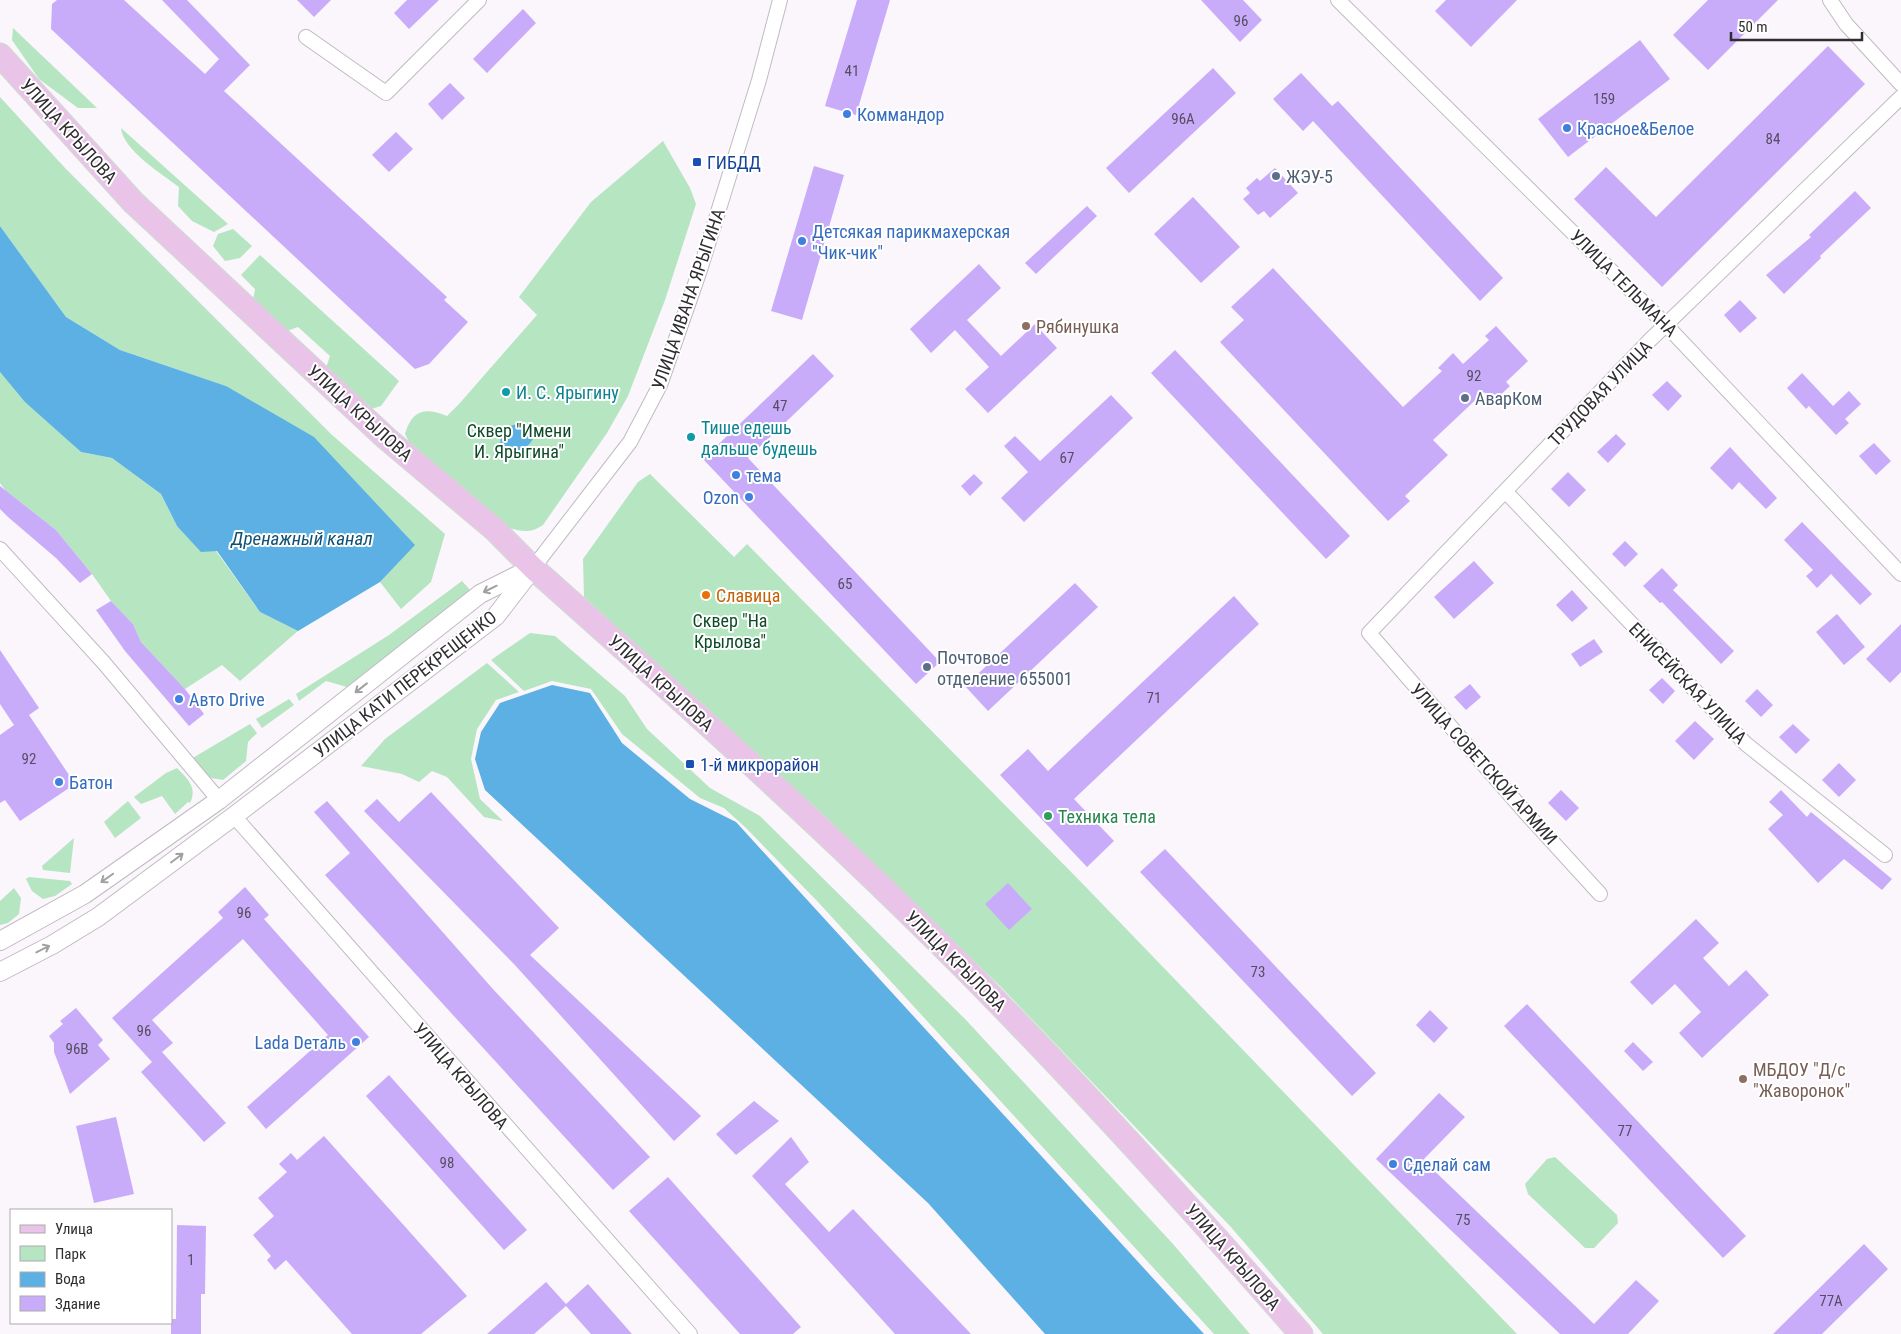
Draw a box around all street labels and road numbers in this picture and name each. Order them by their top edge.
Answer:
street label: УЛИЦА КРЫЛОВА [16,74,122,188]
street label: УЛИЦА ИВАНА ЯРЫГИНА [647,205,729,392]
street label: УЛИЦА ТЕЛЬМАНА [1566,225,1682,341]
street label: ТРУДОВАЯ УЛИЦА [1544,335,1656,450]
street label: УЛИЦА КРЫЛОВА [303,360,417,466]
street label: УЛИЦА КАТИ ПЕРЕКРЕЩЕНКО [310,606,500,762]
street label: ЕНИСЕЙСКАЯ УЛИЦА [1625,618,1752,748]
street label: УЛИЦА КРЫЛОВА [604,630,718,736]
street label: УЛИЦА СОВЕТСКОЙ АРМИИ [1406,679,1562,849]
street label: УЛИЦА КРЫЛОВА [901,906,1011,1016]
street label: УЛИЦА КРЫЛОВА [409,1019,513,1134]
street label: УЛИЦА КРЫЛОВА [1181,1200,1285,1315]

